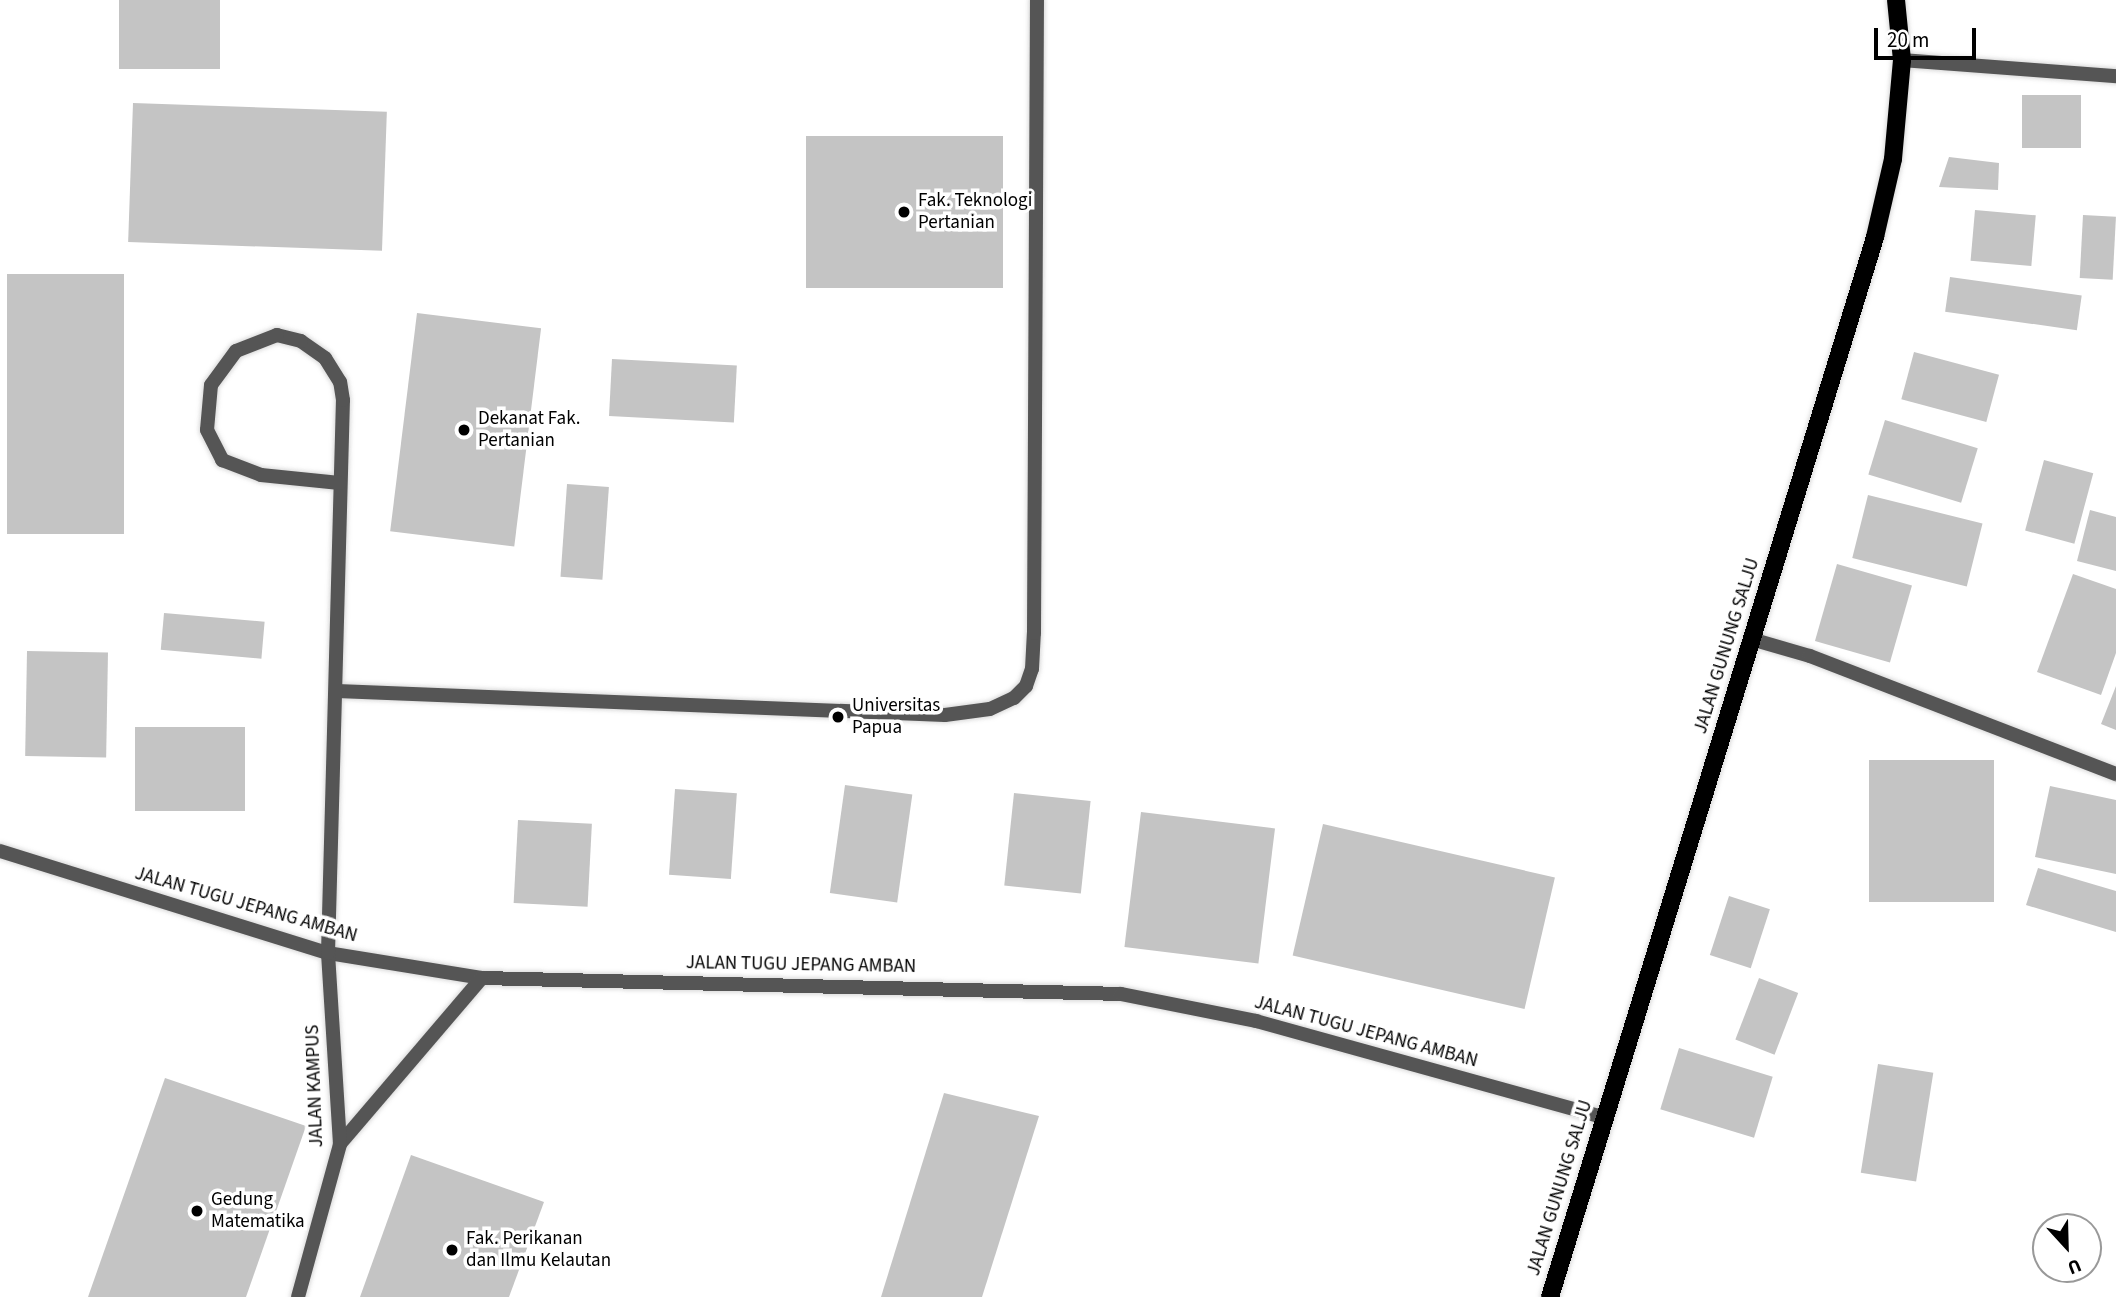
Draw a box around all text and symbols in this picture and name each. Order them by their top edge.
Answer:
scale bar [1878,14,1980,58]
text: 20 m [1887,25,1929,55]
place label: Fak. Teknologi Pertanian [918,190,1032,234]
marker: Fak. Teknologi Pertanian [896,204,912,220]
place label: Dekanat Fak. Pertanian [478,408,581,452]
marker: Dekanat Fak. Pertanian [456,422,472,438]
street label: JALAN GUNUNG SALJU [1689,555,1765,737]
place label: Universitas Papua [852,695,940,739]
marker: Universitas Papua [830,709,846,725]
street label: JALAN TUGU JEPANG AMBAN [132,862,360,948]
street label: JALAN TUGU JEPANG AMBAN [686,952,916,978]
street label: JALAN TUGU JEPANG AMBAN [1252,991,1480,1073]
street label: JALAN KAMPUS [301,1024,329,1148]
street label: JALAN GUNUNG SALJU [1522,1097,1598,1279]
place label: Gedung Matematika [211,1189,305,1233]
marker: Gedung Matematika [189,1203,205,1219]
north arrow [2032,1213,2102,1283]
place label: Fak. Perikanan dan Ilmu Kelautan [466,1228,611,1272]
marker: Fak. Perikanan dan Ilmu Kelautan [444,1242,460,1258]
text: U [2063,1251,2085,1281]

